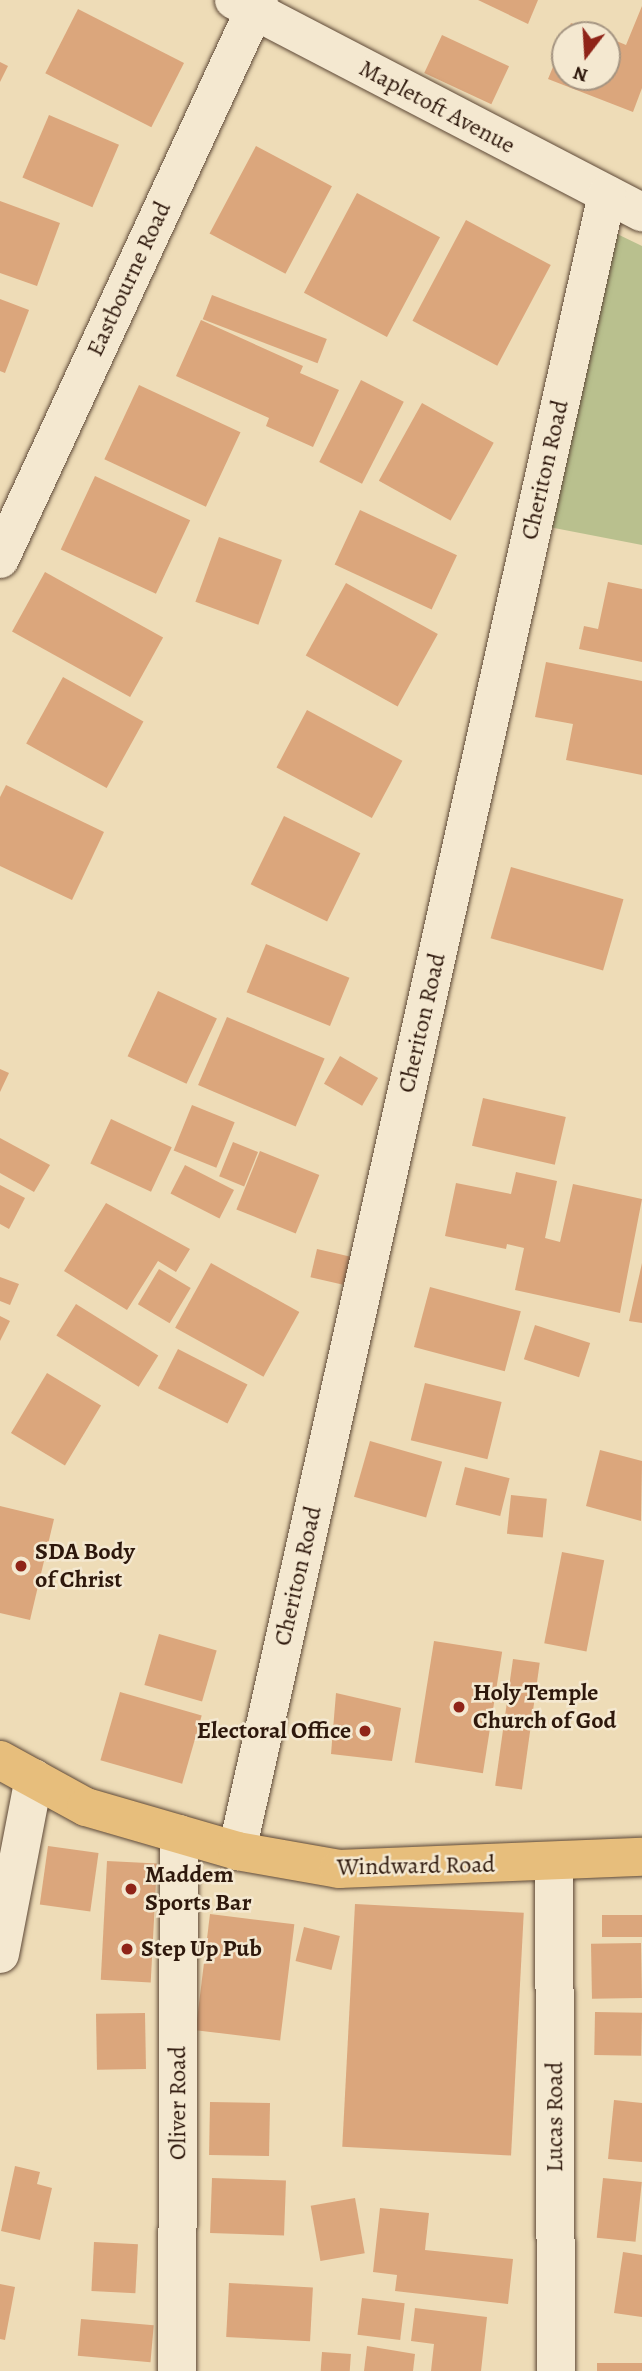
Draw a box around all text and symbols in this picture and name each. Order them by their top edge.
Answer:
north arrow [551,21,621,91]
street label: Mapletoft Avenue [354,54,520,160]
text: N [570,60,591,89]
street label: Eastbourne Road [81,197,177,361]
street label: Cheriton Road [515,397,575,543]
street label: Cheriton Road [392,950,452,1096]
street label: Cheriton Road [268,1503,328,1649]
place label: SDA Body of Christ [35,1538,135,1594]
marker: SDA Body of Christ [13,1558,29,1574]
place label: Holy Temple Church of God [473,1679,616,1735]
marker: Holy Temple Church of God [451,1699,467,1715]
place label: Electoral Office [197,1717,351,1745]
marker: Electoral Office [357,1723,373,1739]
street label: Windward Road [337,1850,495,1882]
place label: Maddem Sports Bar [145,1861,252,1917]
marker: Maddem Sports Bar [123,1881,139,1897]
place label: Step Up Pub [141,1935,262,1963]
marker: Step Up Pub [119,1941,135,1957]
street label: Oliver Road [164,2046,192,2160]
street label: Lucas Road [541,2062,569,2172]

